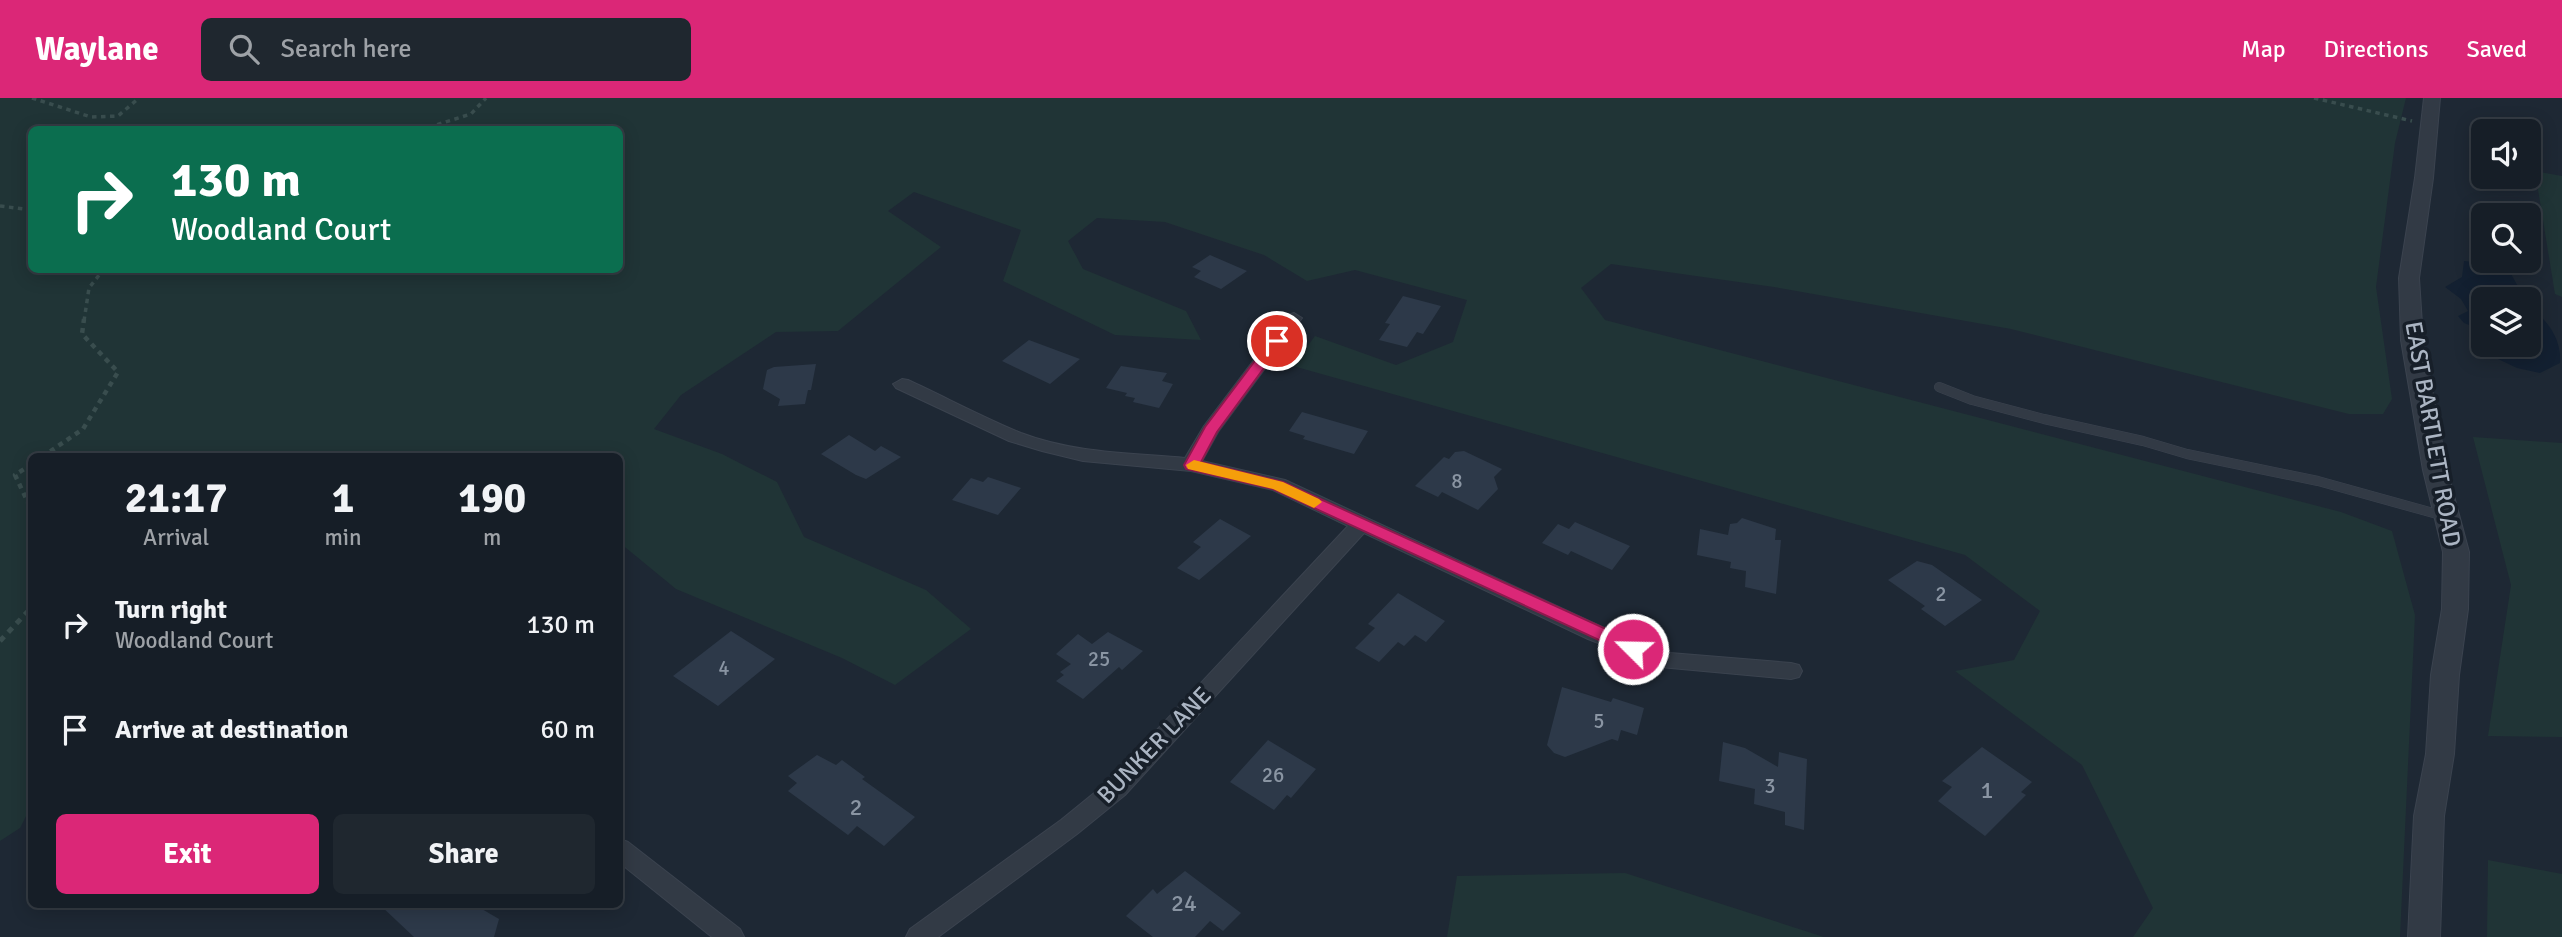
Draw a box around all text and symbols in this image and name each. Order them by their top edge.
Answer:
search box [201,18,691,81]
text: Waylane [35,29,159,70]
icon: search [225,30,263,68]
text: Search here [281,33,412,65]
text: Map [2241,34,2286,64]
text: Directions [2324,34,2429,64]
text: Saved [2467,34,2527,64]
map controls [2471,119,2541,357]
button: sound [2471,119,2541,189]
text: 130 m [171,150,301,210]
icon: right [56,154,147,245]
button: search [2471,203,2541,273]
text: Woodland Court [171,210,391,249]
button: layers [2471,287,2541,357]
pin [1247,311,1307,371]
street label: EAST BARTLETT ROAD [2398,319,2468,549]
icon: arrive [1258,322,1296,360]
house number: 8 [1451,468,1463,494]
text: 21:17 [125,473,228,524]
text: 1 [332,473,354,524]
text: 190 [458,473,526,524]
text: Arrival [143,523,209,552]
text: min [324,523,362,552]
text: m [483,523,501,552]
house number: 2 [1935,581,1947,607]
text: Turn right [115,594,227,626]
icon: right [56,606,94,644]
text: 130 m [526,609,595,641]
position arrow [1596,612,1670,686]
text: Woodland Court [115,626,273,655]
house number: 25 [1088,646,1110,672]
house number: 4 [718,655,730,681]
street label: BUNKER LANE [1091,680,1217,810]
house number: 5 [1593,708,1605,734]
icon: arrive [56,711,94,749]
text: Arrive at destination [115,714,348,746]
text: 60 m [540,714,595,746]
house number: 26 [1262,762,1284,788]
house number: 3 [1764,773,1776,799]
house number: 1 [1981,775,1993,805]
house number: 2 [850,792,862,822]
button: Exit [56,814,319,894]
button: Share [333,814,595,894]
house number: 24 [1171,888,1197,918]

